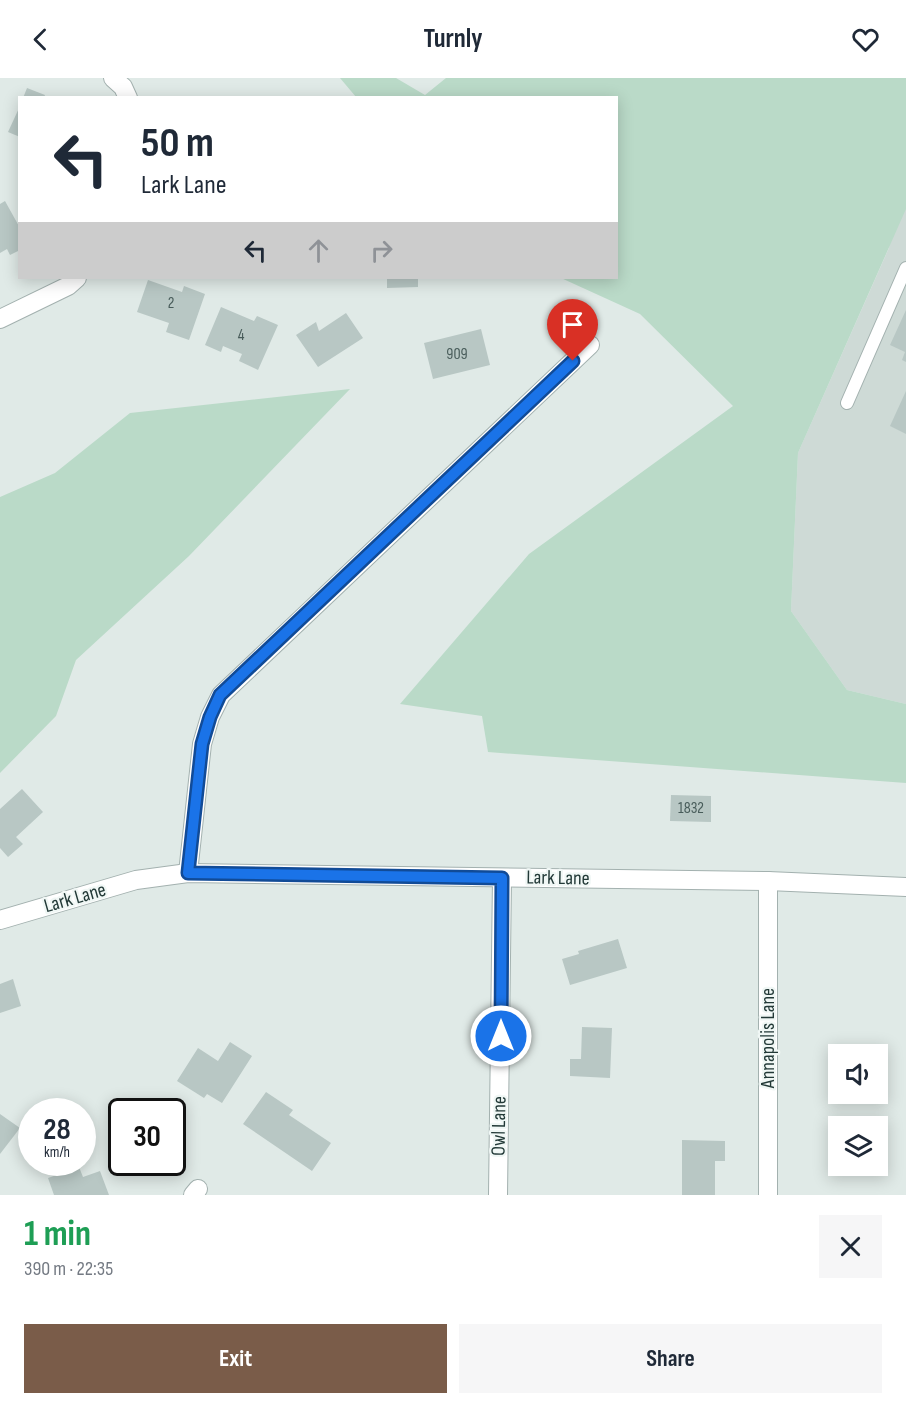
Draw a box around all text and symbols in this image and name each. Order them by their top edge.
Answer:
icon: back [24,23,57,56]
text: Turnly [423,23,483,55]
icon: heart [849,23,882,56]
text: 50 m [141,118,214,169]
icon: left [42,120,120,198]
text: Lark Lane [141,169,227,201]
icon: left [239,234,272,267]
icon: ahead [302,234,335,267]
icon: right [365,234,398,267]
house number: 2 [168,294,174,313]
pin [547,299,598,361]
icon: arrive [556,308,589,341]
house number: 4 [238,326,245,345]
house number: 909 [446,345,468,364]
house number: 1832 [678,799,704,818]
street label: Lark Lane [526,865,590,891]
street label: Lark Lane [41,878,109,918]
street label: Annapolis Lane [756,988,780,1089]
position arrow [469,1004,533,1068]
map controls [828,1044,888,1176]
button: sound [828,1044,888,1104]
street label: Owl Lane [486,1096,512,1156]
speed limit sign: 30 [108,1098,186,1176]
text: 28 [43,1112,71,1148]
button: layers [828,1116,888,1176]
text: km/h [44,1143,70,1162]
text: 1 min [24,1213,91,1256]
button: close [819,1215,882,1278]
text: 390 m · 22:35 [24,1257,113,1281]
button: Exit [24,1324,447,1393]
button: Share [459,1324,882,1393]

